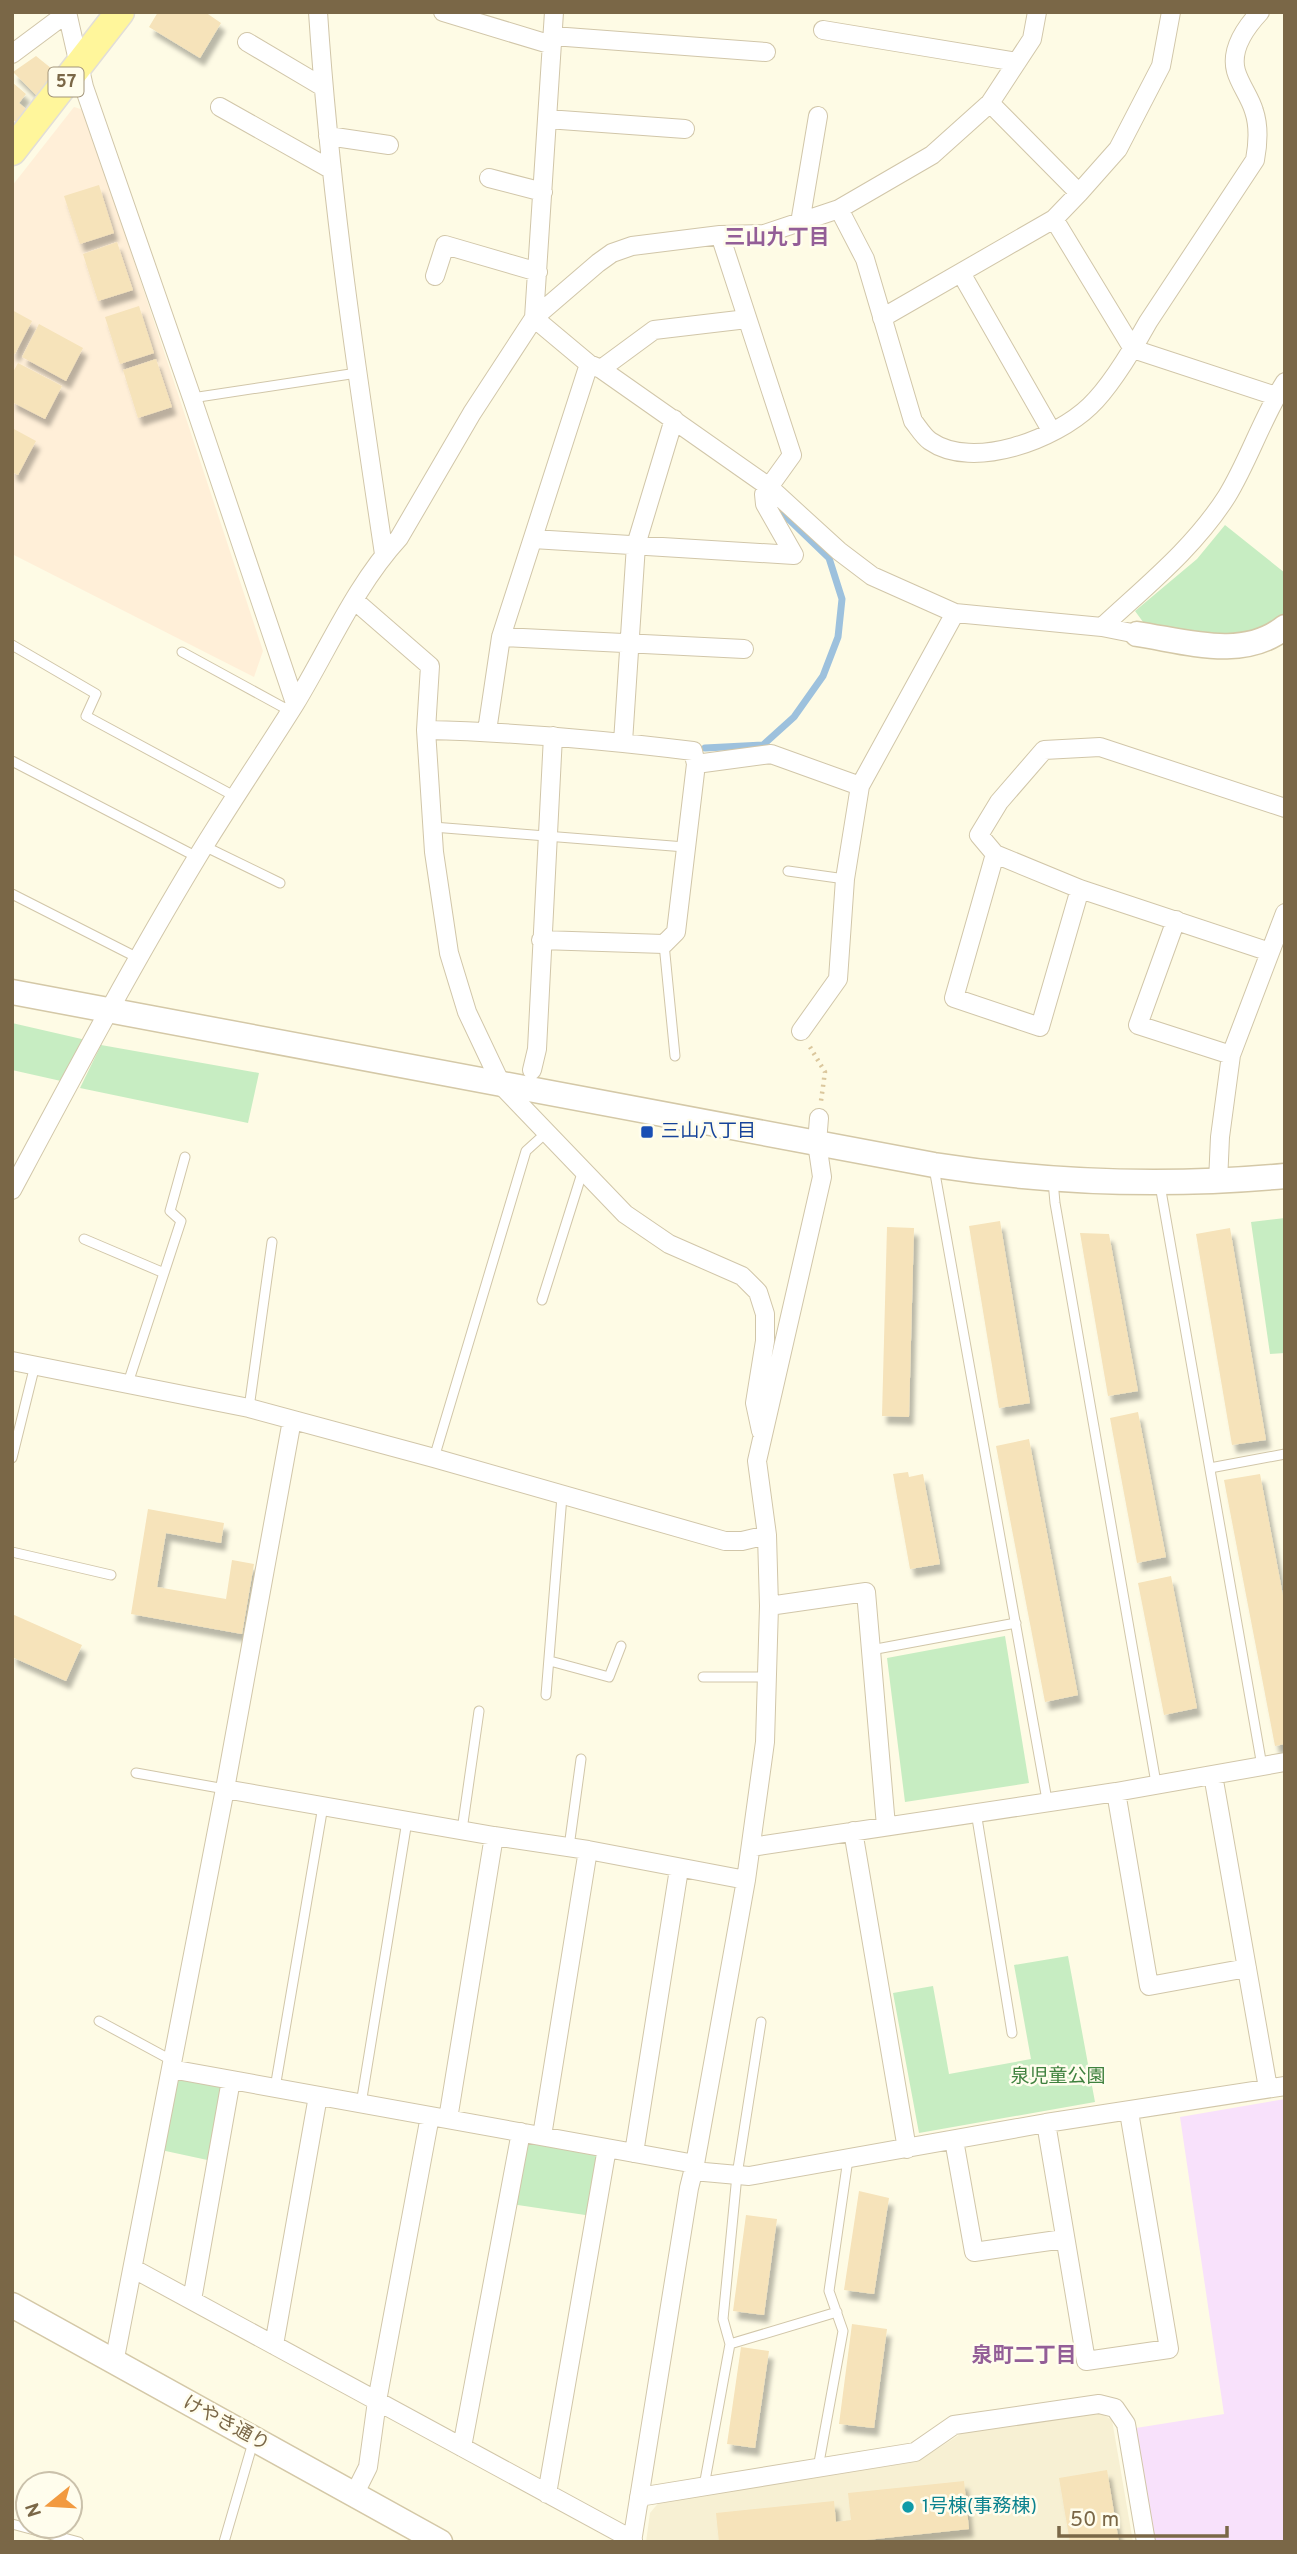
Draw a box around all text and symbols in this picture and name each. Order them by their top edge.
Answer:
road number: 57 [48,68,84,96]
district label: 三山九丁目 [725,225,830,252]
place label: 三山八丁目 [661,1120,756,1144]
marker: 三山八丁目 [639,1124,655,1140]
park label: 泉児童公園 [1010,2065,1106,2089]
district label: 泉町二丁目 [972,2343,1077,2370]
street label: けやき通り [178,2391,274,2457]
north arrow [14,2470,84,2540]
scale bar [1059,2494,1227,2538]
place label: 1号棟(事務棟) [922,2495,1037,2519]
text: N [21,2499,48,2520]
marker: 1号棟(事務棟) [900,2499,916,2515]
text: 50 m [1070,2507,1119,2534]

